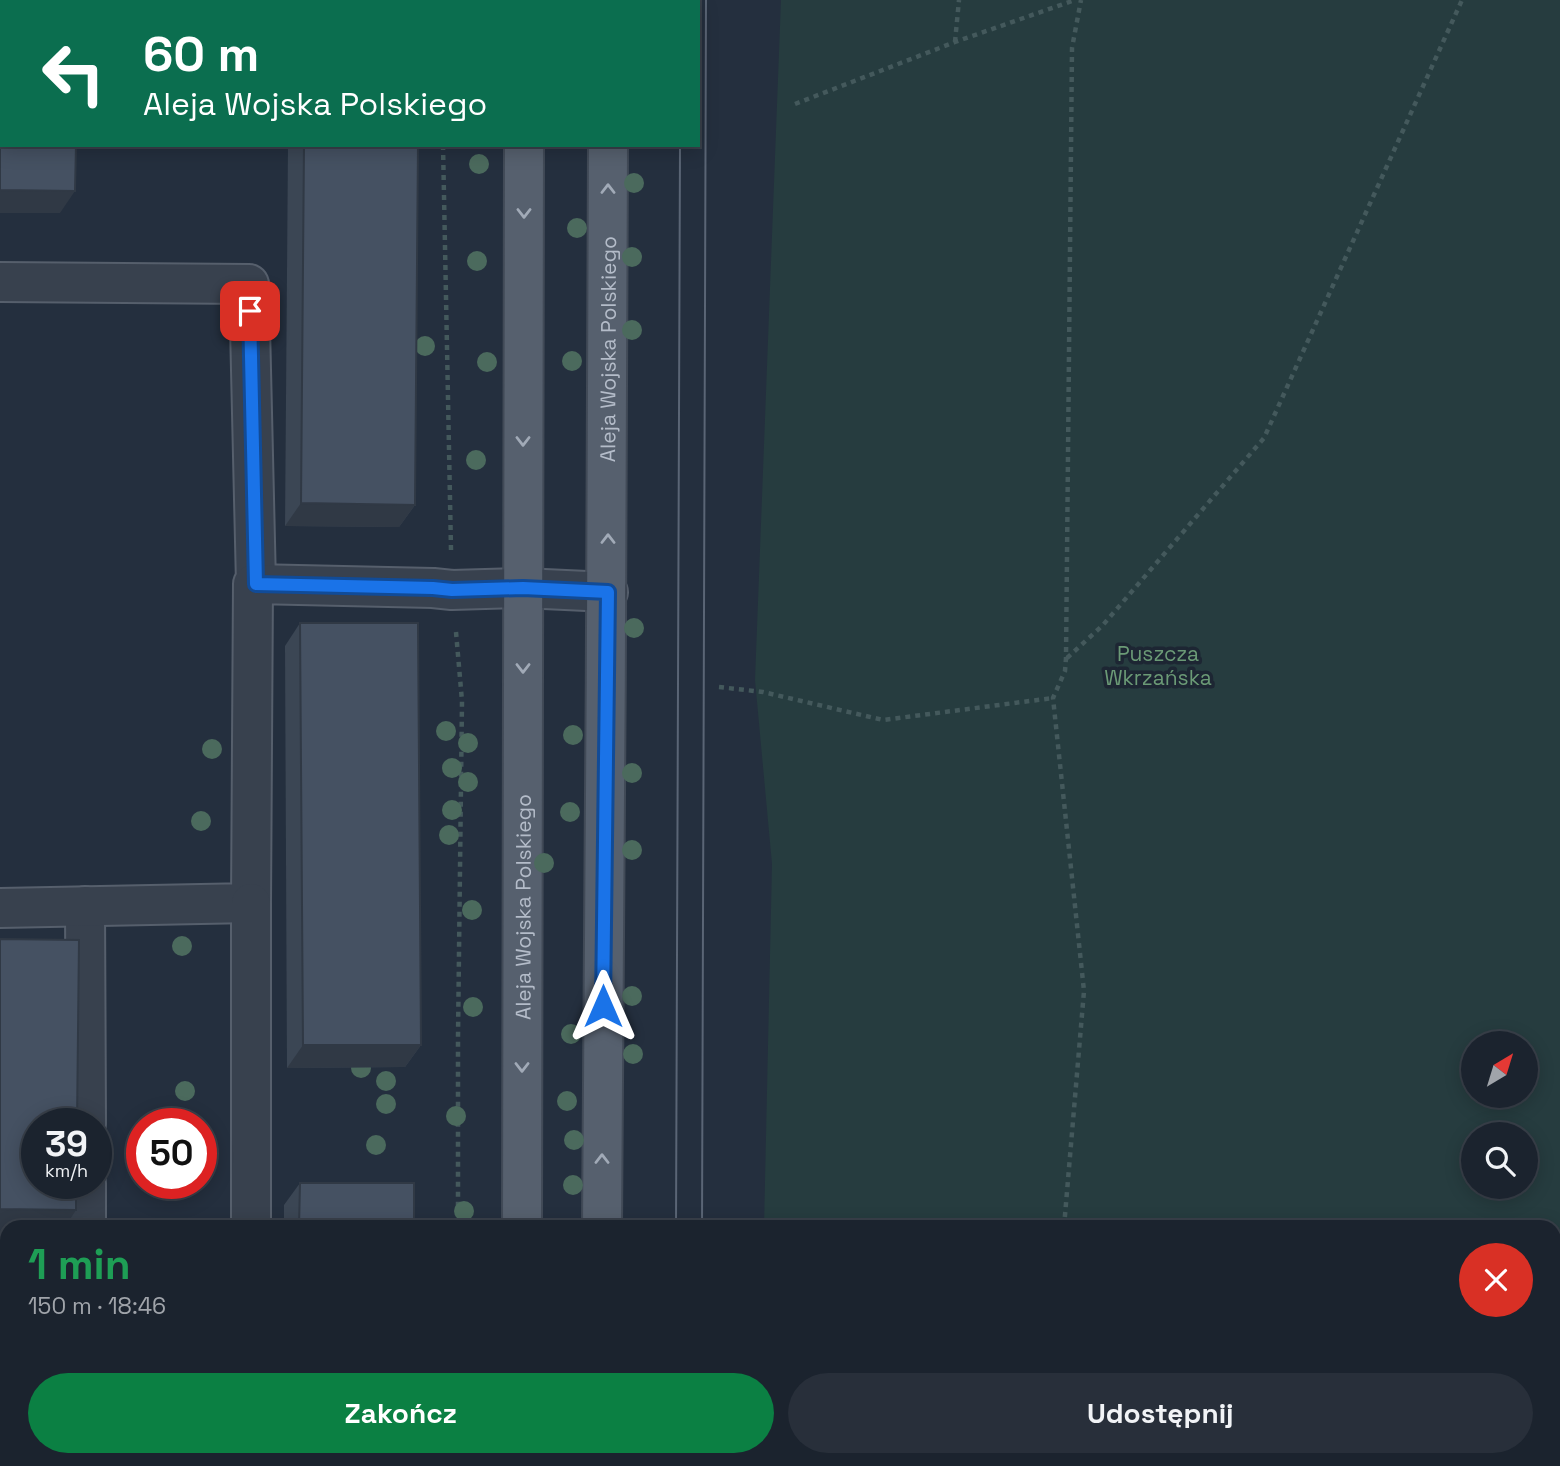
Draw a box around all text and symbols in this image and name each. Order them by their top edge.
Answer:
text: 60 m [143,23,259,85]
icon: left [28,28,119,119]
text: Aleja Wojska Polskiego [143,84,487,124]
one-way arrow [600,183,616,194]
one-way arrow [516,209,532,219]
street label: Aleja Wojska Polskiego [594,236,621,462]
pin [220,281,280,341]
icon: arrive [231,292,269,330]
one-way arrow [515,436,531,447]
one-way arrow [600,533,616,544]
park label: Puszcza Wkrzańska [1104,640,1212,691]
one-way arrow [515,664,531,674]
street label: Aleja Wojska Polskiego [509,794,536,1020]
position arrow [566,969,640,1043]
north arrow [1461,1031,1538,1108]
map controls [1461,1031,1538,1199]
one-way arrow [514,1063,530,1073]
speed limit sign: 50 [126,1108,217,1199]
text: 39 [45,1122,88,1166]
button: search [1461,1122,1538,1199]
one-way arrow [595,1153,610,1164]
text: km/h [45,1159,88,1182]
text: 1 min [28,1238,131,1291]
button: close [1459,1243,1533,1317]
text: 150 m · 18:46 [28,1291,166,1321]
button: Zakończ [28,1373,774,1453]
button: Udostępnij [788,1373,1533,1453]

